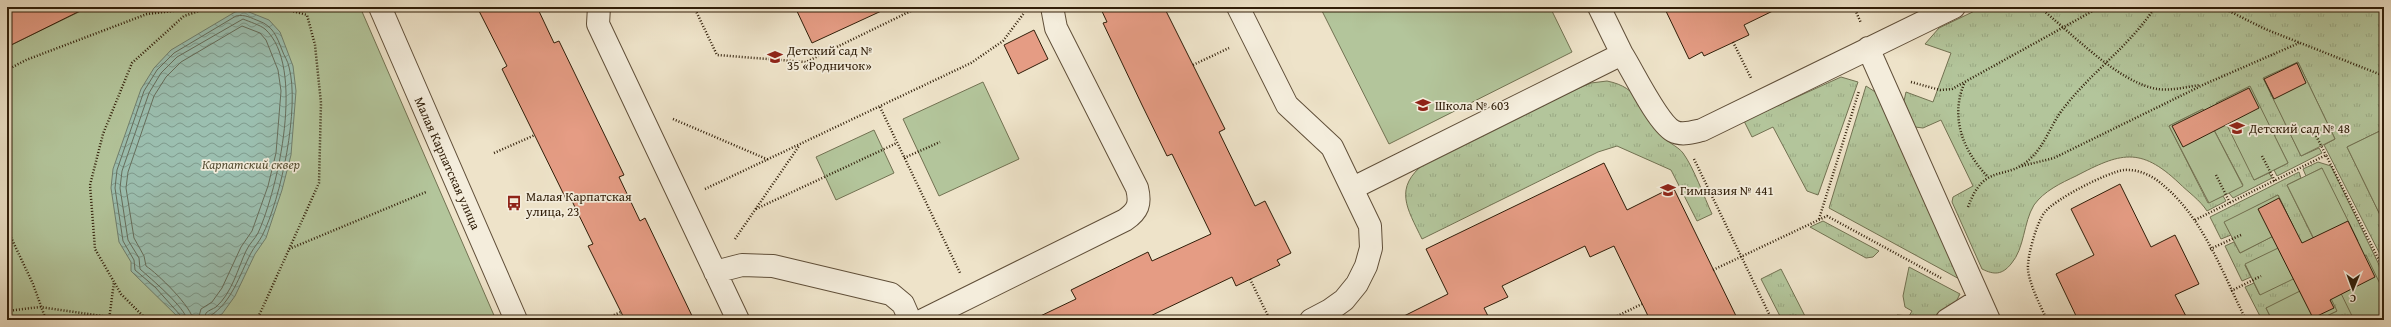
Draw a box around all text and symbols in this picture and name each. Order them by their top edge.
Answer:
place label: Детский сад № 35 «Родничок» [786,41,873,75]
school or university icon: Детский сад № 35 «Родничок» [766,48,784,66]
street label: Малая Карпатская улица [410,94,486,233]
school or university icon: Школа № 603 [1414,96,1432,114]
place label: Школа № 603 [1435,96,1509,115]
school or university icon: Детский сад № 48 [2228,119,2246,137]
place label: Детский сад № 48 [2248,119,2350,138]
park label: Карпатский сквер [202,155,300,174]
school or university icon: Гимназия № 441 [1659,181,1677,199]
place label: Гимназия № 441 [1680,181,1774,200]
place label: Малая Карпатская улица, 23 [525,187,632,221]
bus stop icon: Малая Карпатская улица, 23 [505,194,523,212]
north arrow [2333,269,2373,309]
text: С [2350,291,2356,307]

